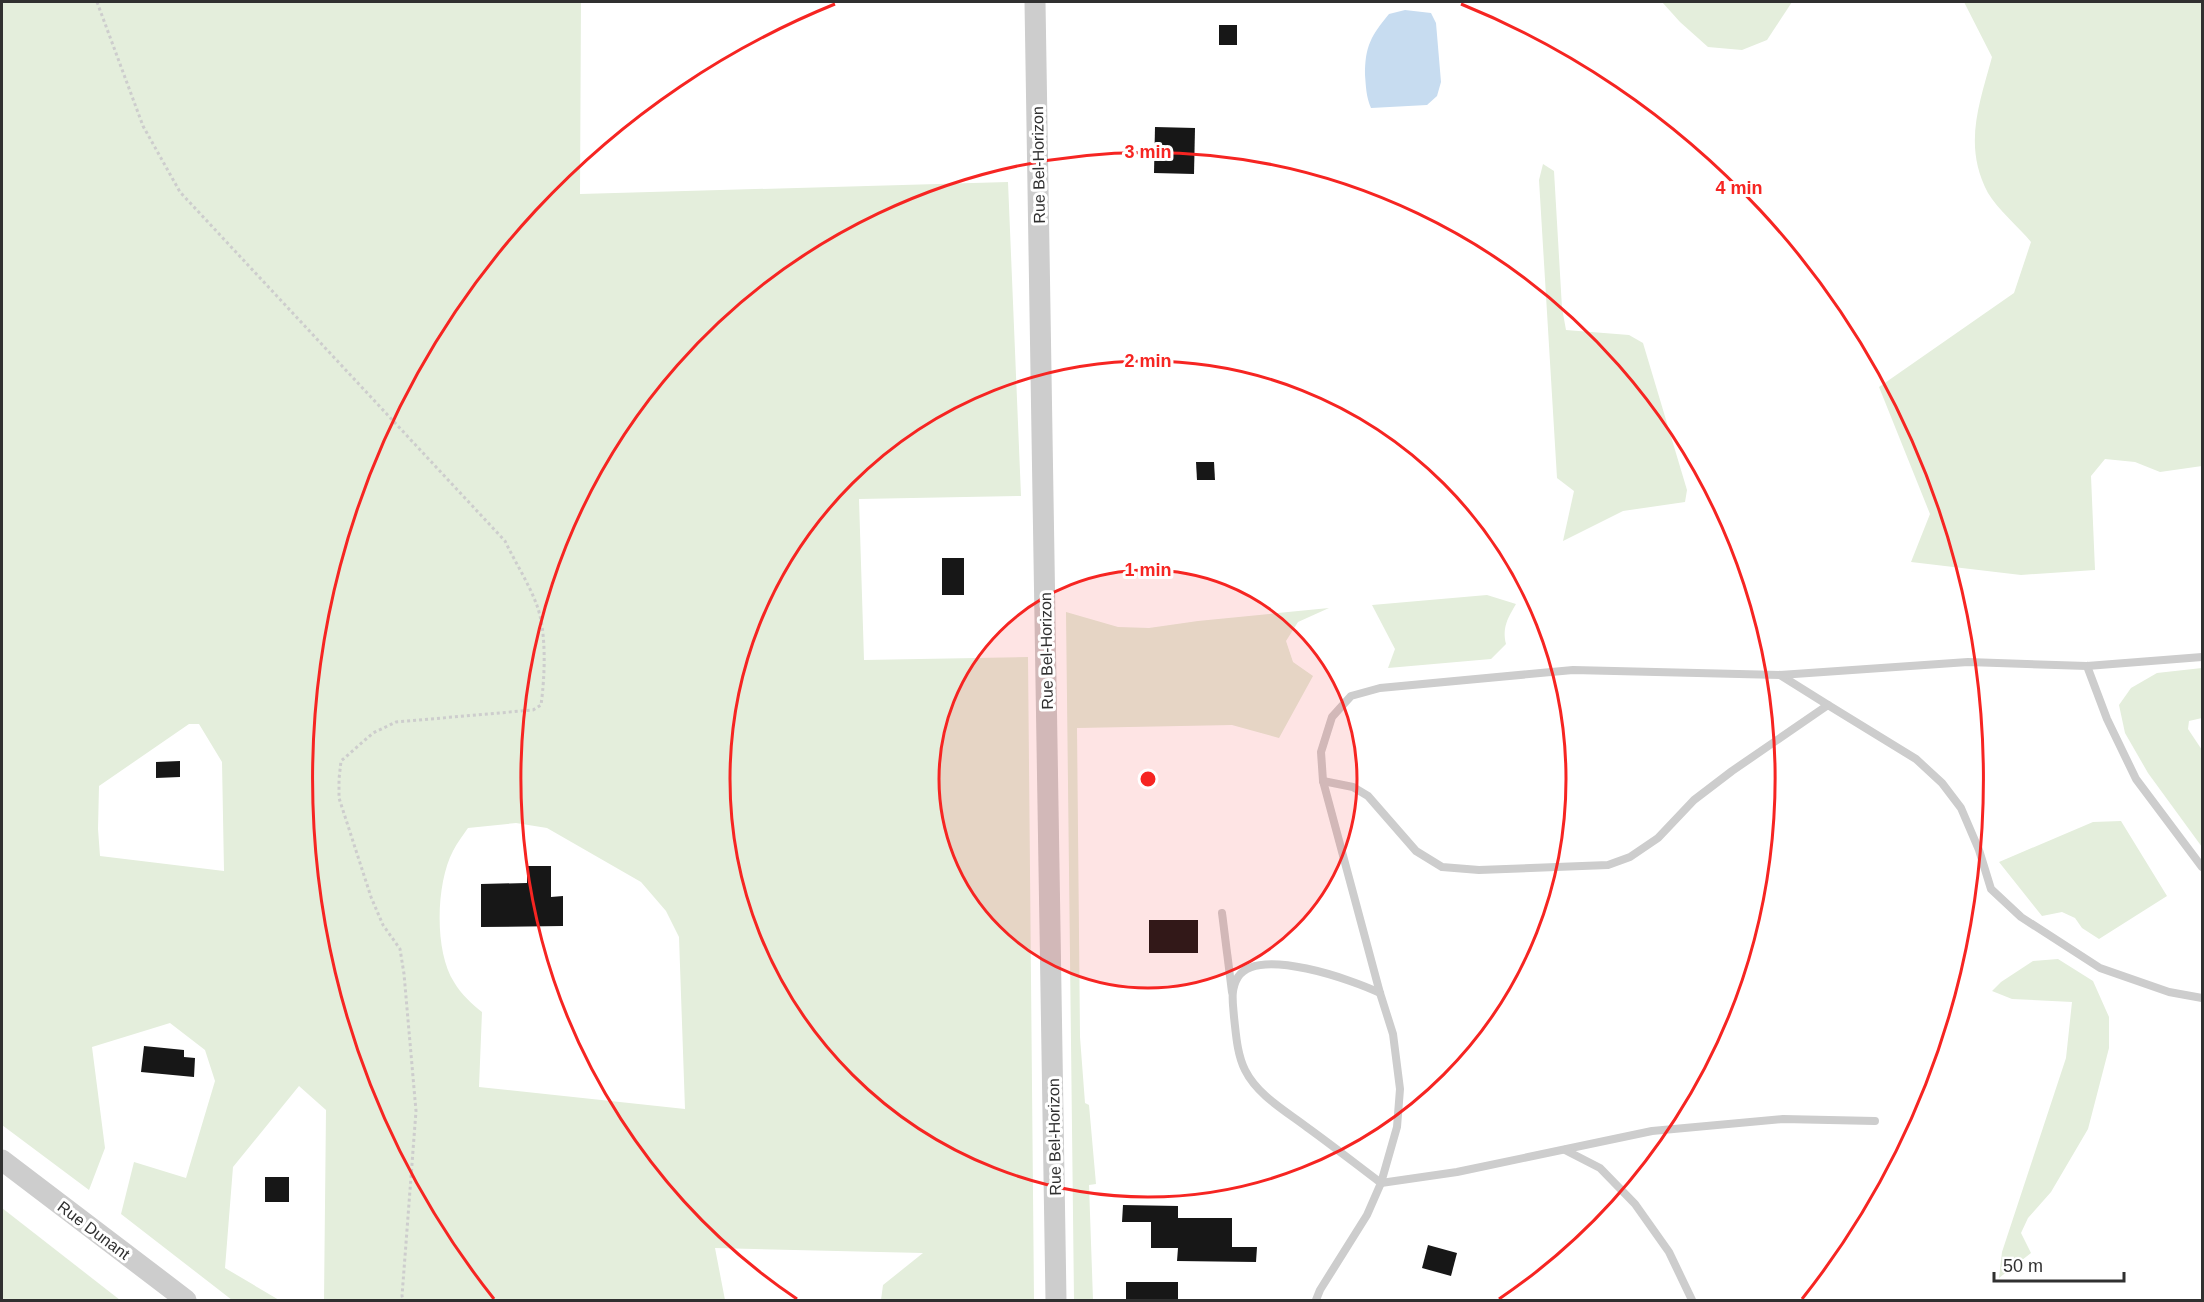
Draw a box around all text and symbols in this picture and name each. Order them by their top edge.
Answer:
street label: Rue Bel-Horizon [1029,106,1048,224]
text: 3 min [1124,142,1172,162]
text: 4 min [1715,178,1763,198]
text: 2 min [1124,351,1172,371]
text: 1 min [1124,560,1172,580]
street label: Rue Bel-Horizon [1037,592,1056,710]
centre of rings [1138,769,1158,789]
street label: Rue Bel-Horizon [1045,1078,1064,1196]
street label: Rue Dunant [54,1198,133,1263]
scale bar [1994,1245,2124,1283]
text: 50 m [2003,1256,2043,1276]

